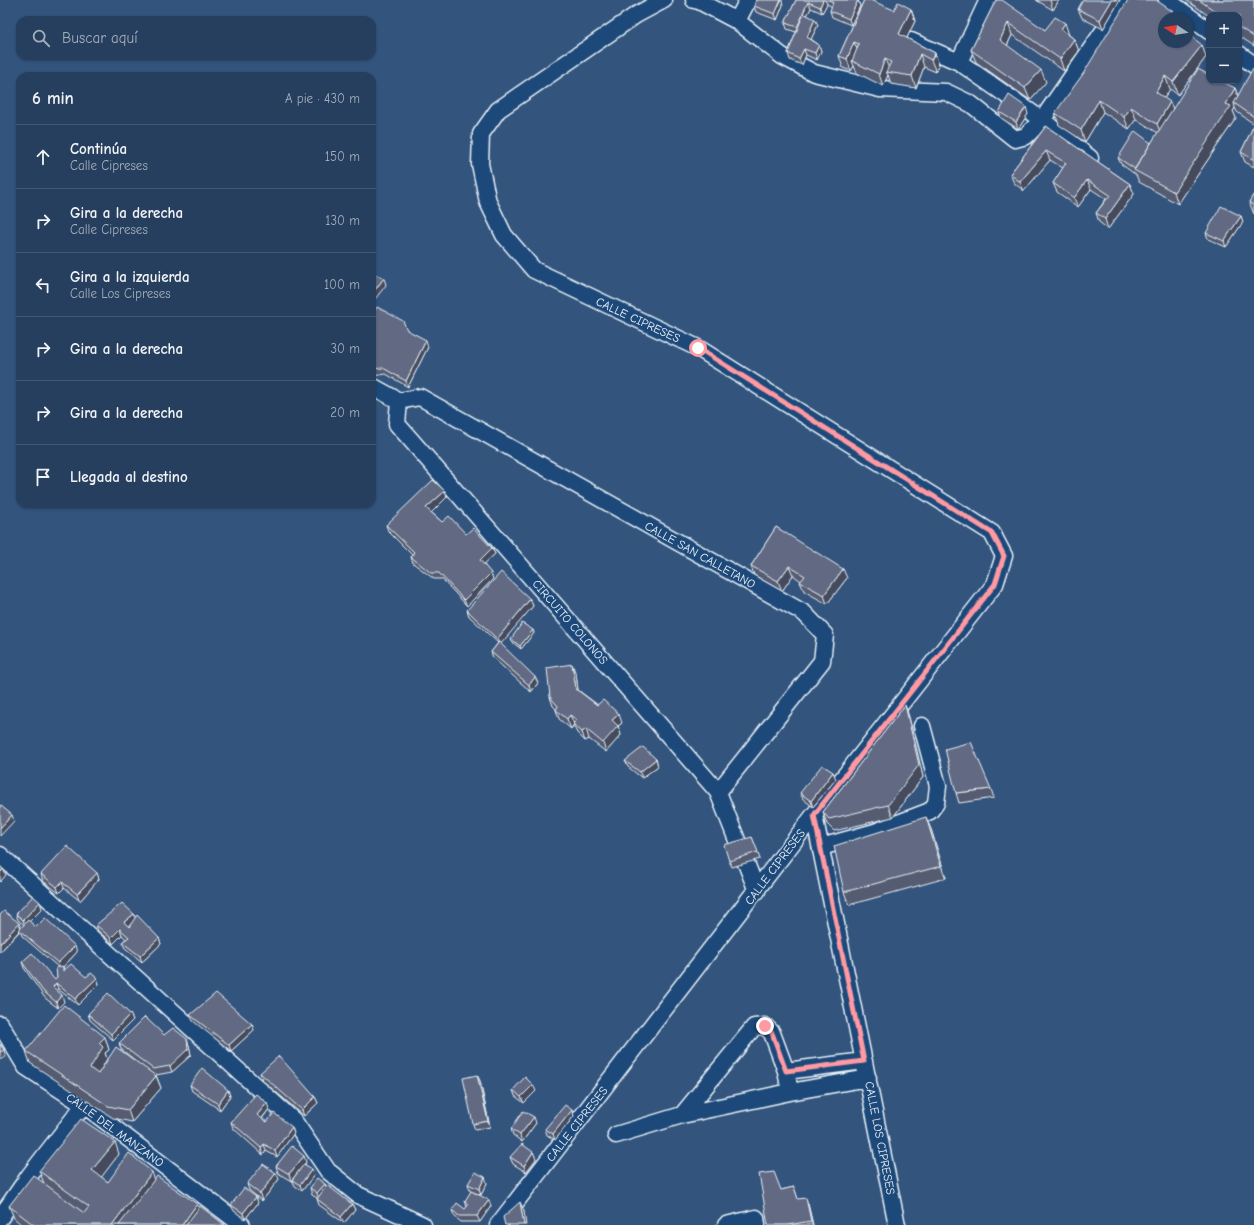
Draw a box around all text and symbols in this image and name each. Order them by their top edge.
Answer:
north arrow [1158,12,1194,48]
map controls [1206,12,1242,84]
button: + [1206,12,1242,48]
search box [16,16,376,60]
icon: search [30,27,52,49]
text: Buscar aquí [62,29,138,47]
button: − [1206,48,1242,84]
text: 6 min [32,89,74,108]
text: A pie · 430 m [285,91,360,106]
text: Continúa [70,140,127,158]
icon: ahead [32,146,54,168]
text: 150 m [325,149,360,164]
text: Calle Cipreses [70,158,148,173]
text: Gira a la derecha [70,204,183,222]
icon: right [32,210,54,232]
text: 130 m [325,213,360,228]
text: Calle Cipreses [70,222,148,237]
text: Gira a la izquierda [70,268,190,286]
icon: left [32,274,54,296]
text: 100 m [324,277,360,292]
text: Calle Los Cipreses [70,286,171,301]
street label: CALLE CIPRESES [594,294,683,346]
icon: right [32,338,54,360]
route start [689,339,707,357]
text: Gira a la derecha [70,340,183,358]
text: 30 m [330,341,360,356]
icon: right [32,402,54,424]
text: Gira a la derecha [70,404,183,422]
text: 20 m [330,405,360,420]
icon: arrive [32,466,54,488]
text: Llegada al destino [70,468,188,486]
street label: CALLE SAN CALLETANO [642,519,758,591]
street label: CIRCUITO COLONOS [529,577,611,667]
street label: CALLE CIPRESES [742,826,808,908]
route end [756,1017,774,1035]
street label: CALLE LOS CIPRESES [862,1080,898,1196]
street label: CALLE CIPRESES [543,1083,611,1164]
street label: CALLE DEL MANZANO [64,1090,167,1170]

